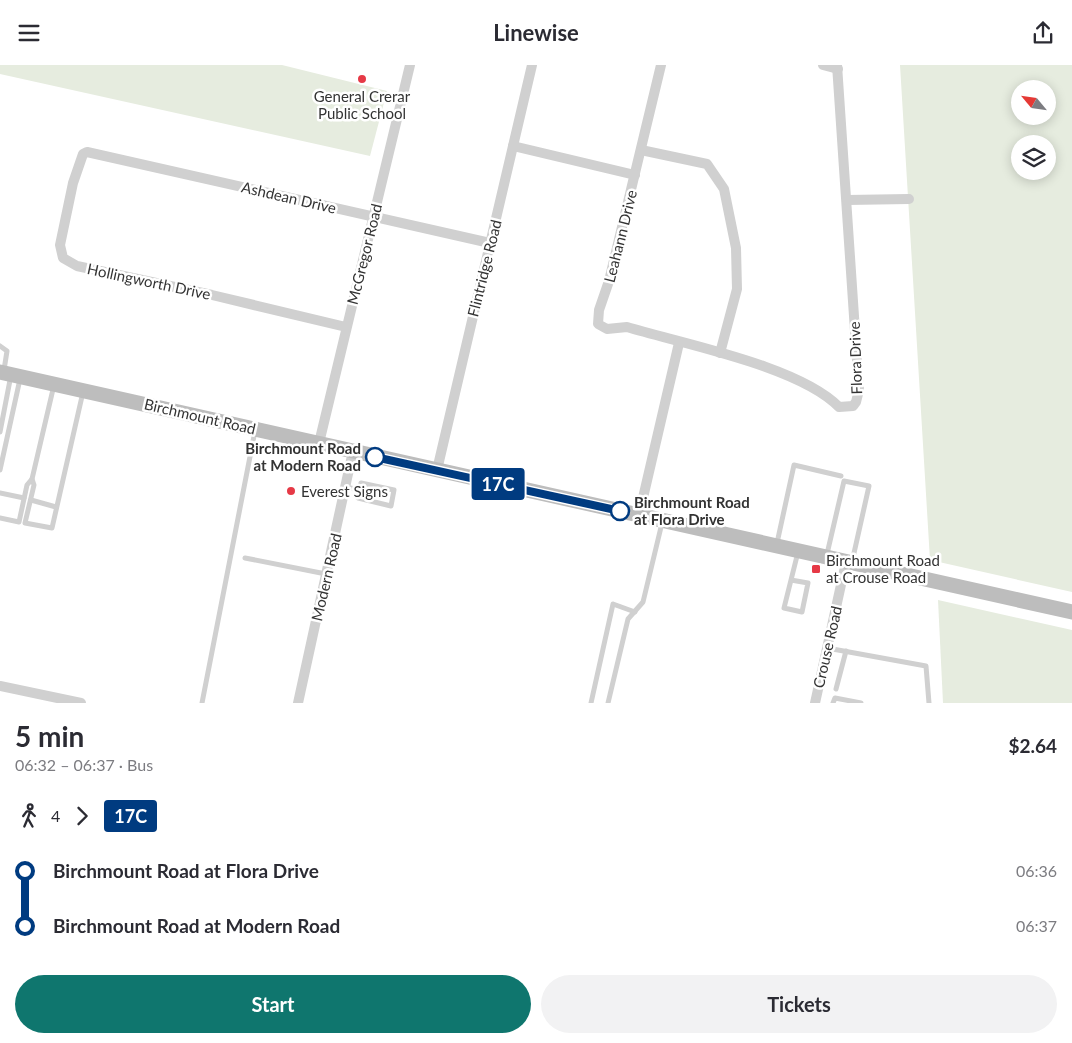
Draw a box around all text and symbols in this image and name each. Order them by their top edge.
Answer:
icon: menu [15,19,43,47]
text: Linewise [493,19,579,46]
icon: share [1029,19,1057,47]
marker: General Crerar Public School [356,73,368,85]
north arrow [1011,80,1056,125]
map controls [1011,80,1056,180]
place label: General Crerar Public School [314,87,411,122]
button: layers [1011,135,1056,180]
street label: Ashdean Drive [240,177,338,217]
street label: Leahann Drive [600,188,640,284]
street label: McGregor Road [343,202,385,306]
street label: Flintridge Road [463,218,505,318]
street label: Hollingworth Drive [86,259,212,303]
street label: Flora Drive [845,321,865,395]
street label: Birchmount Road [143,394,257,438]
place label: Birchmount Road at Modern Road [245,439,361,474]
marker: Birchmount Road at Modern Road [365,447,385,467]
line badge: 17C [469,468,527,500]
text: 17C [482,473,514,495]
place label: Everest Signs [301,482,388,500]
marker: Everest Signs [285,485,297,497]
place label: Birchmount Road at Flora Drive [634,493,750,528]
marker: Birchmount Road at Flora Drive [610,501,630,521]
street label: Modern Road [307,531,345,623]
place label: Birchmount Road at Crouse Road [826,551,940,586]
marker: Birchmount Road at Crouse Road [810,563,822,575]
street label: Crouse Road [809,604,845,690]
text: 5 min [15,719,84,753]
text: $2.64 [1008,734,1057,757]
text: 06:32 – 06:37 · Bus [15,755,153,774]
icon: walk [15,802,43,830]
icon: forward [68,802,96,830]
text: 17C [114,805,147,827]
text: 4 [51,806,60,825]
text: Birchmount Road at Flora Drive [53,859,319,882]
text: 06:36 [1016,861,1057,880]
text: Birchmount Road at Modern Road [53,914,340,937]
text: 06:37 [1016,916,1057,935]
button: Start [15,975,531,1033]
button: Tickets [541,975,1057,1033]

